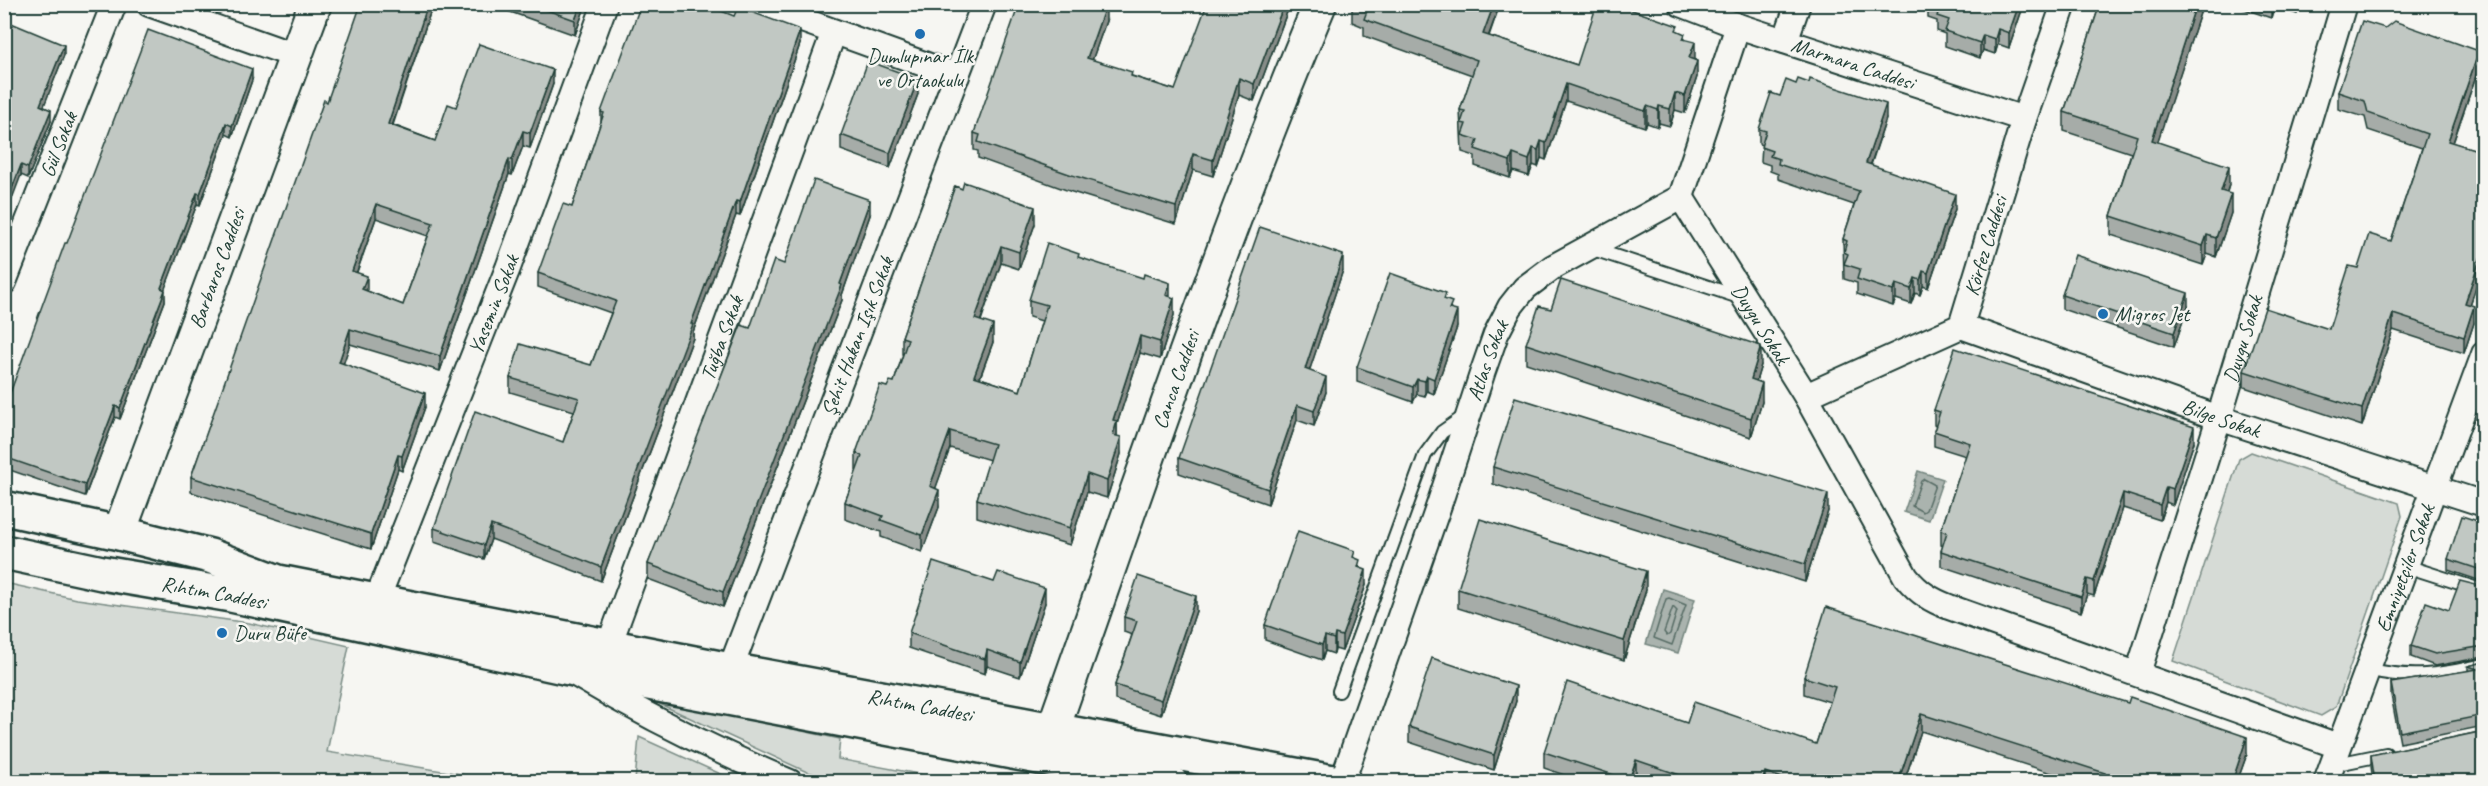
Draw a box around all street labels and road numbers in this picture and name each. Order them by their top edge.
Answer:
street label: Marmara Caddesi [1788,31,1921,96]
street label: Gül Sokak [34,107,84,181]
street label: Körfez Caddesi [1958,190,2014,299]
street label: Barbaros Caddesi [183,202,252,332]
street label: Yasemin Sokak [462,250,525,358]
street label: Şehit Hakan Işık Sokak [815,252,900,420]
street label: Duygu Sokak [1726,279,1797,371]
street label: Duygu Sokak [2217,290,2269,386]
street label: Tuğba Sokak [694,291,749,384]
street label: Atlas Sokak [1461,314,1515,404]
street label: Canca Caddesi [1146,324,1207,432]
street label: Bilge Sokak [2179,393,2265,444]
street label: Emniyetçiler Sokak [2370,499,2441,635]
street label: Rıhtım Caddesi [160,570,272,616]
street label: Rıhtım Caddesi [865,683,978,728]

